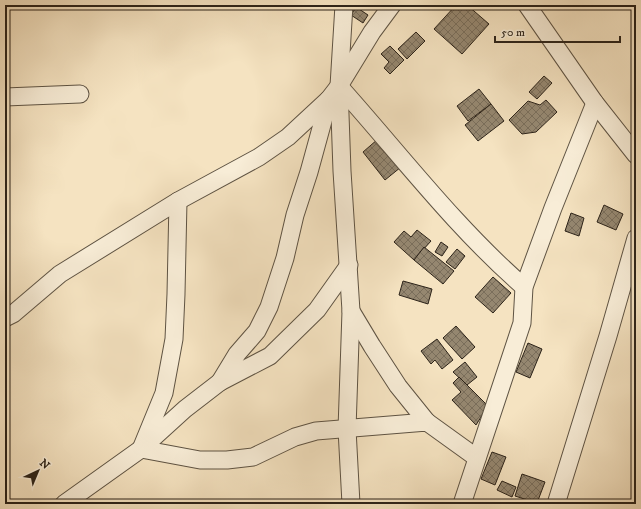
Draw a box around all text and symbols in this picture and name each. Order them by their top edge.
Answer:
scale bar [495,18,620,44]
text: 50 m [501,25,525,40]
north arrow [18,451,58,491]
text: N [36,456,52,473]

